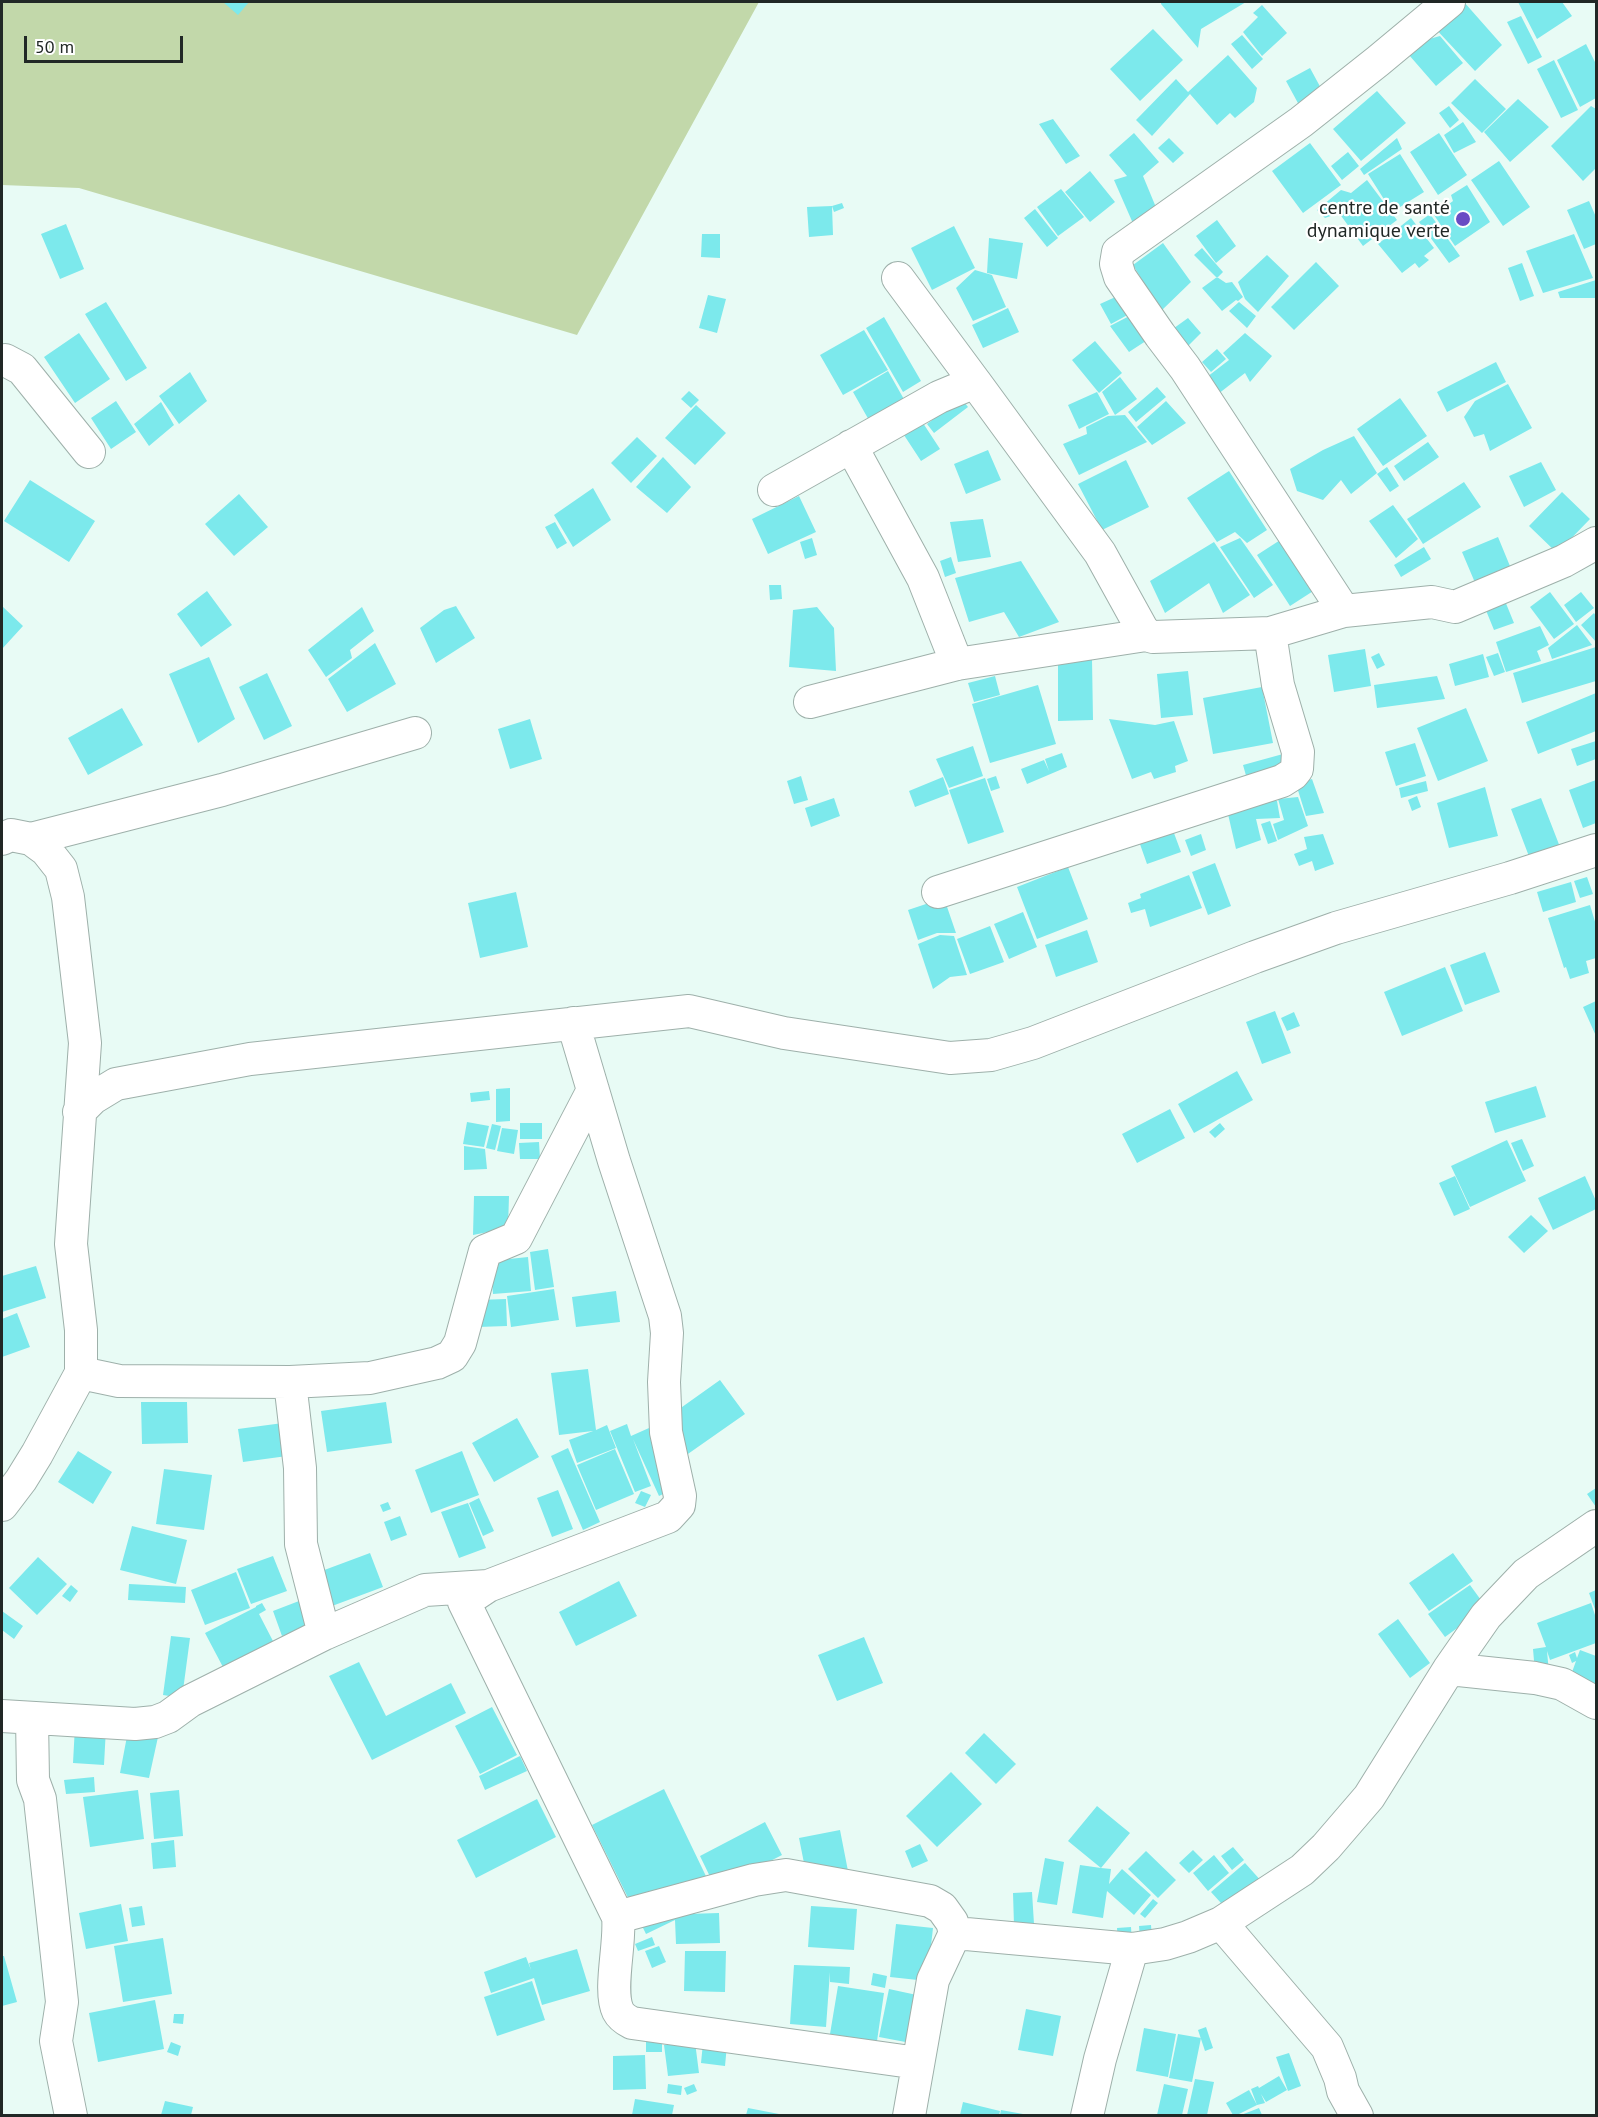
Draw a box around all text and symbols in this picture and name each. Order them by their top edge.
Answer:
scale bar [27,24,186,62]
text: 50 m [35,35,74,58]
place label: centre de santé dynamique verte [1307,196,1450,243]
marker: centre de santé dynamique verte [1454,210,1472,228]

